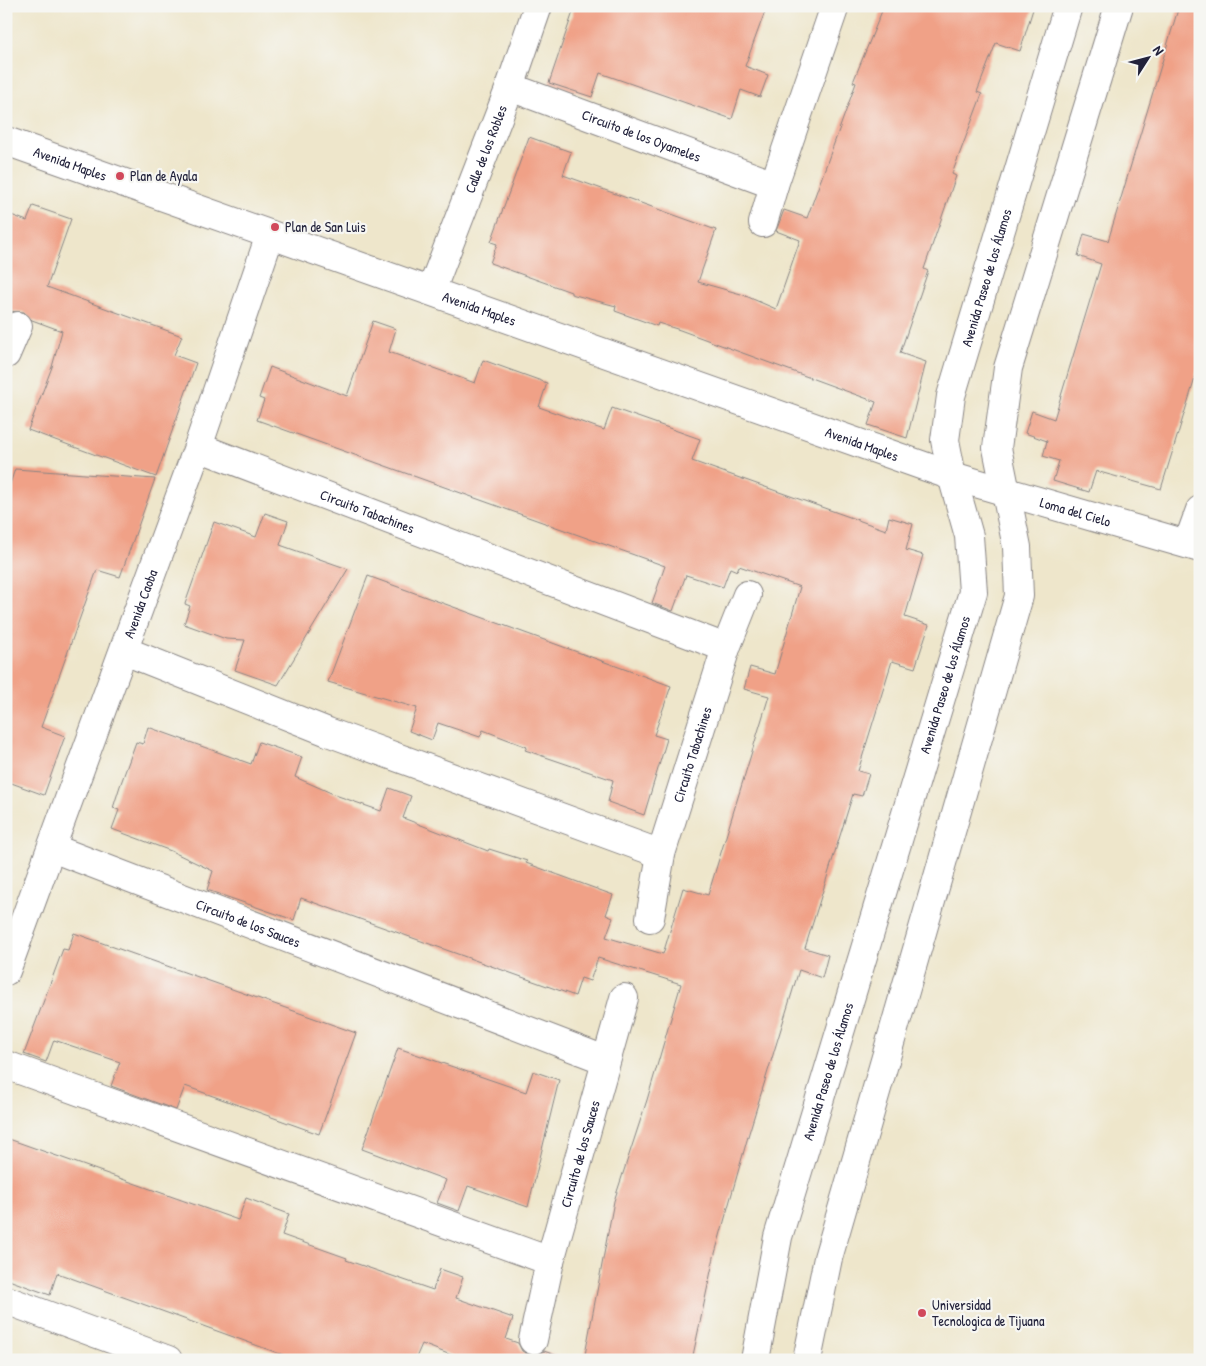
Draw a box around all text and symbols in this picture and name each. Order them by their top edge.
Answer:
north arrow [1124,32,1174,82]
text: N [1149,41,1169,59]
street label: Calle de los Robles [460,102,511,196]
street label: Circuito de los Oyameles [579,105,704,166]
street label: Avenida Maples [31,142,109,185]
place label: Plan de Ayala [130,166,198,186]
marker: Plan de Ayala [114,170,126,182]
street label: Avenida Paseo de los Álamos [956,207,1016,349]
place label: Plan de San Luis [285,217,366,236]
marker: Plan de San Luis [269,221,281,233]
street label: Avenida Maples [440,286,518,330]
street label: Avenida Maples [823,422,901,465]
street label: Circuito Tabachines [318,484,417,537]
street label: Loma del Cielo [1038,492,1113,531]
street label: Avenida Caoba [119,566,161,641]
street label: Avenida Paseo de los Álamos [915,614,974,756]
street label: Circuito Tabachines [668,704,716,805]
street label: Circuito de los Sauces [193,894,303,951]
street label: Avenida Paseo de los Álamos [798,1000,857,1142]
street label: Circuito de los Sauces [556,1098,604,1210]
place label: Universidad Tecnologica de Tijuana [932,1295,1045,1331]
marker: Universidad Tecnologica de Tijuana [916,1307,928,1319]

